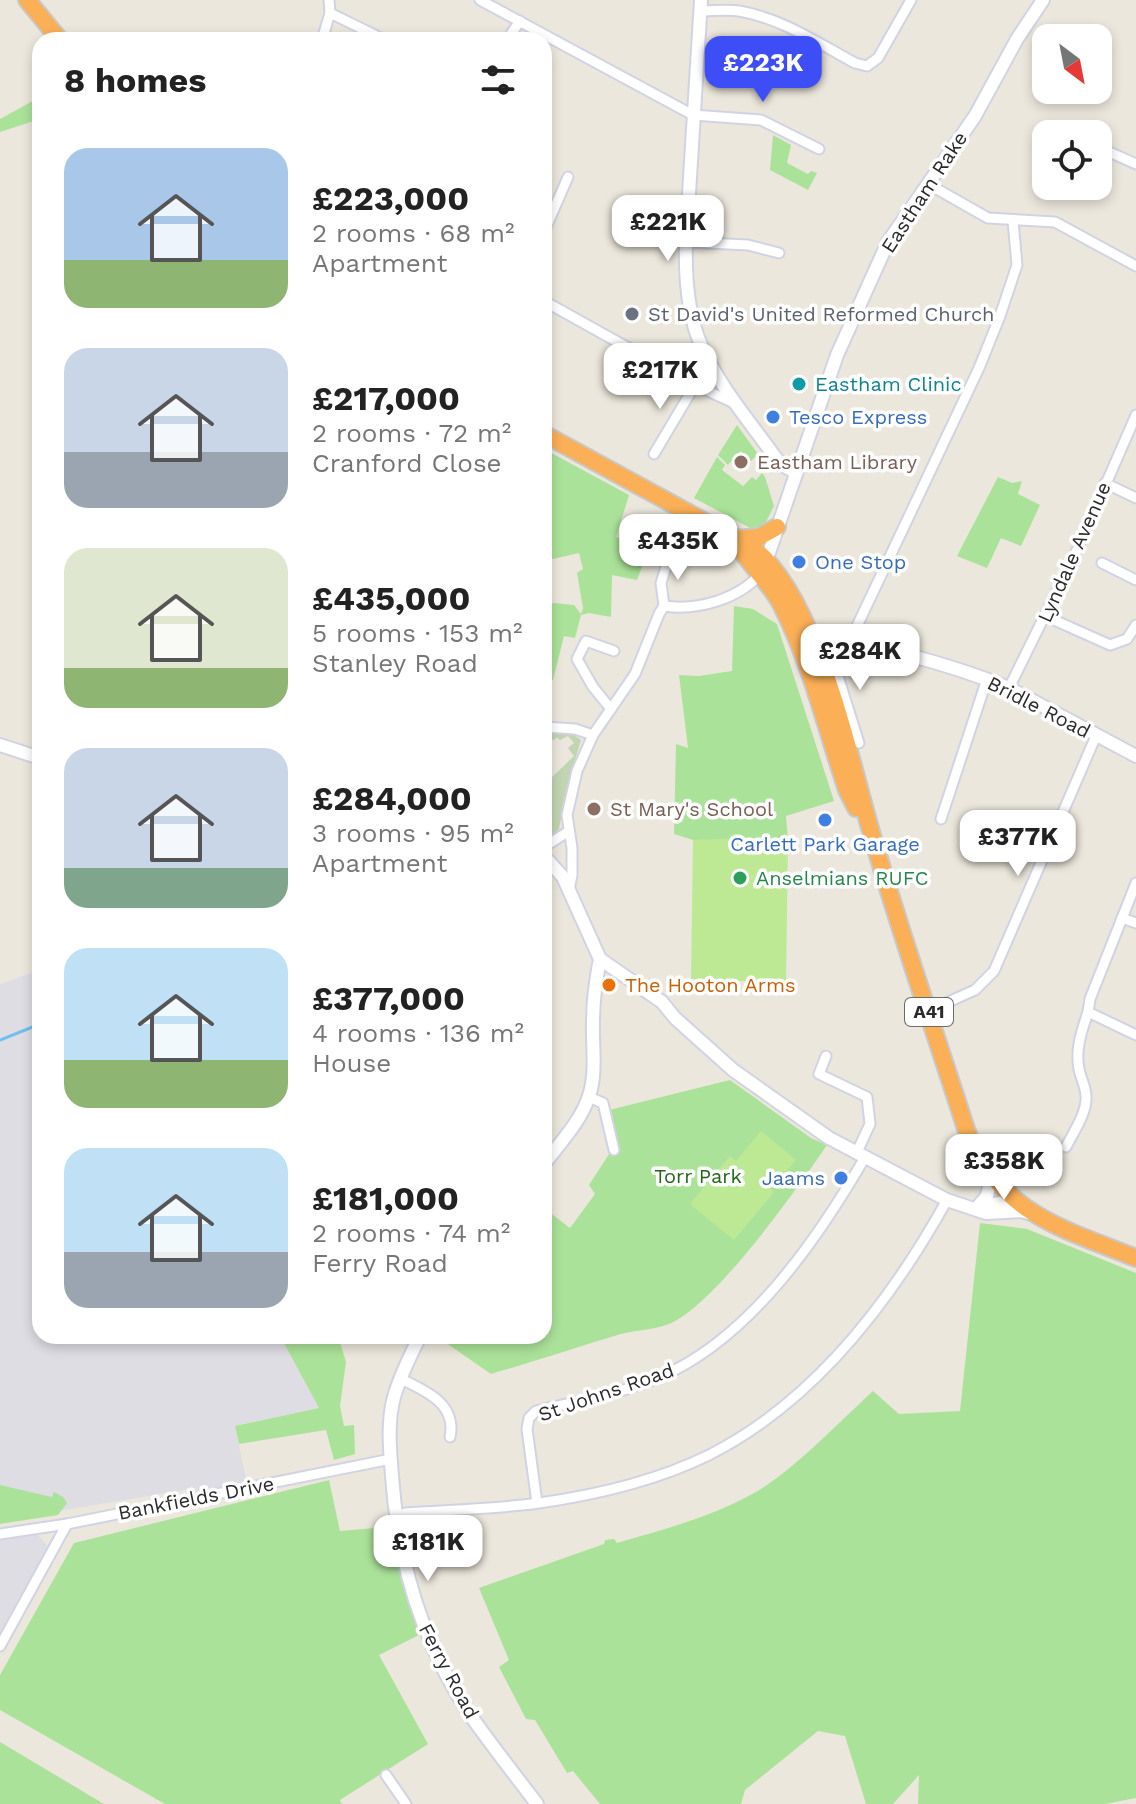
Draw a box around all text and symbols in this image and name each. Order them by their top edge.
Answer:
north arrow [1032,24,1112,104]
map controls [1032,24,1112,200]
pin: £223K [707,36,819,104]
text: £223K [723,47,803,77]
icon: filters [476,58,520,102]
text: 8 homes [64,60,206,100]
button: locate [1032,120,1112,200]
street label: Eastham Rake [876,127,972,257]
text: £223,000 [312,178,469,218]
icon: home [128,180,224,276]
pin: £221K [612,195,724,263]
text: £221K [630,206,706,236]
text: 2 rooms · 68 m² [312,218,514,248]
text: Apartment [312,248,448,278]
place label: St David's United Reformed Church [648,302,994,326]
marker: St David's United Reformed Church [623,305,641,323]
pin: £217K [604,343,716,411]
text: £217K [622,354,698,384]
place label: Eastham Clinic [815,372,962,396]
marker: Eastham Clinic [790,375,808,393]
text: £217,000 [312,378,460,418]
icon: home [128,380,224,476]
place label: Tesco Express [789,405,927,429]
marker: Tesco Express [764,408,782,426]
text: 2 rooms · 72 m² [312,418,511,448]
text: Cranford Close [312,448,502,478]
place label: Eastham Library [757,450,918,474]
marker: Eastham Library [732,453,750,471]
street label: Lyndale Avenue [1032,478,1116,626]
pin: £435K [622,514,734,582]
text: £435K [637,525,719,555]
place label: One Stop [815,550,906,574]
marker: One Stop [790,553,808,571]
text: £435,000 [312,578,470,618]
icon: home [128,580,224,676]
text: 5 rooms · 153 m² [312,618,523,648]
pin: £284K [804,624,916,692]
text: £284K [819,635,901,665]
text: Stanley Road [312,648,478,678]
street label: Bridle Road [983,671,1095,743]
text: £284,000 [312,778,472,818]
icon: home [128,780,224,876]
place label: St Mary's School [610,797,773,821]
marker: St Mary's School [585,800,603,818]
pin: £377K [962,810,1074,878]
marker: Carlett Park Garage [816,811,834,829]
text: 3 rooms · 95 m² [312,818,514,848]
text: £377K [978,821,1058,851]
place label: Carlett Park Garage [730,832,920,856]
text: Apartment [312,848,448,878]
place label: Anselmians RUFC [756,866,928,890]
marker: Anselmians RUFC [731,869,749,887]
place label: The Hooton Arms [625,973,796,997]
marker: The Hooton Arms [600,976,618,994]
text: £377,000 [312,978,465,1018]
icon: home [128,980,224,1076]
road number: A41 [905,998,953,1026]
text: 4 rooms · 136 m² [312,1018,524,1048]
text: House [312,1048,391,1078]
pin: £358K [948,1134,1060,1202]
text: £358K [963,1145,1045,1175]
park label: Torr Park [654,1164,742,1188]
place label: Jaams [762,1166,825,1190]
marker: Jaams [832,1169,850,1187]
text: £181,000 [312,1178,459,1218]
icon: home [128,1180,224,1276]
text: 2 rooms · 74 m² [312,1218,510,1248]
text: Ferry Road [312,1248,448,1278]
street label: St Johns Road [535,1358,677,1426]
street label: Bankfields Drive [116,1471,276,1525]
pin: £181K [372,1515,484,1583]
text: £181K [392,1526,464,1556]
street label: Ferry Road [414,1619,484,1723]

